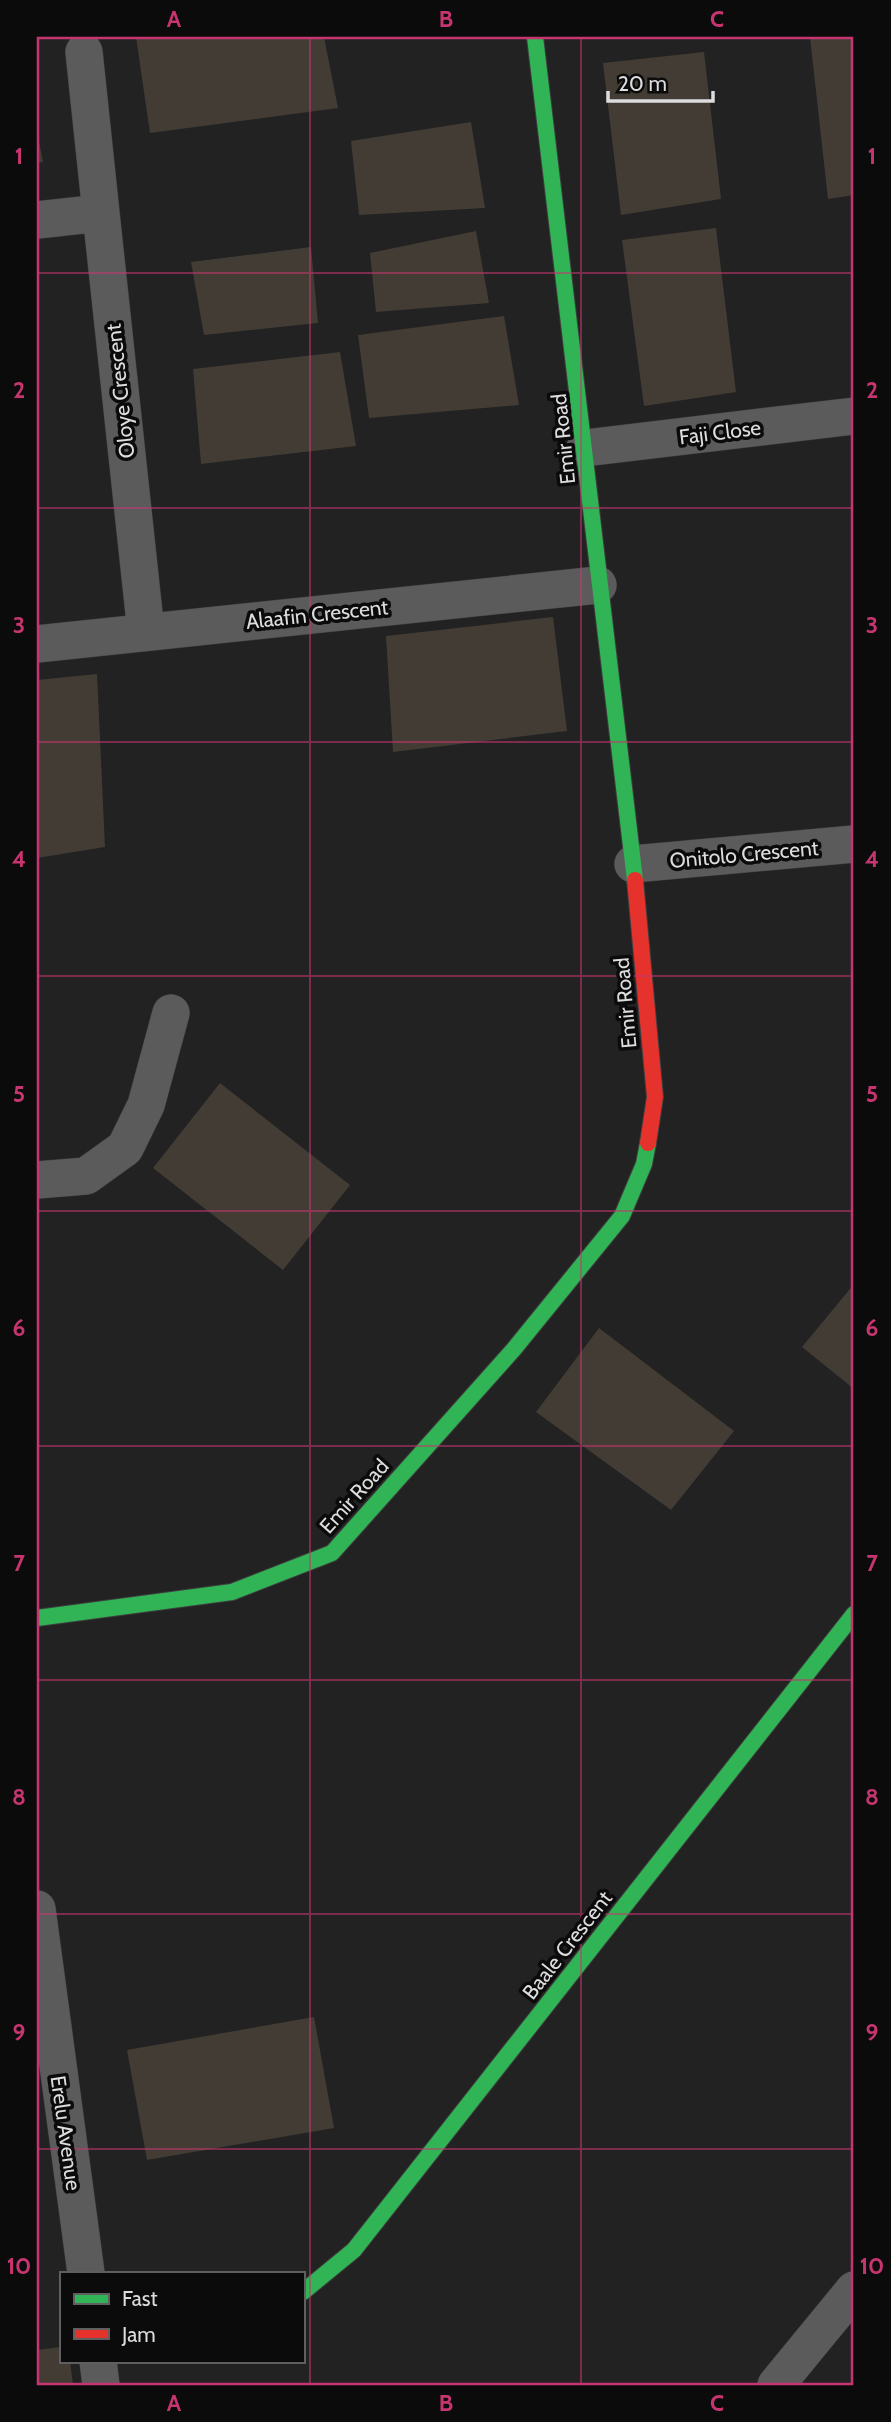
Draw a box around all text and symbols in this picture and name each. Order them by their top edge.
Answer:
text: A [167,5,182,33]
text: B [439,5,453,33]
text: C [710,5,724,33]
scale bar [608,60,712,104]
text: 20 m [618,71,667,96]
text: 1 [15,142,23,170]
text: 1 [868,142,876,170]
street label: Oloye Crescent [100,322,140,460]
text: 2 [13,376,25,404]
text: 2 [866,376,878,404]
street label: Emir Road [546,392,580,486]
street label: Faji Close [678,415,763,450]
street label: Alaafin Crescent [245,594,389,634]
text: 3 [13,611,25,639]
text: 3 [866,611,878,639]
street label: Onitolo Crescent [669,835,819,873]
text: 4 [12,845,26,873]
text: 4 [865,845,879,873]
street label: Emir Road [609,956,641,1050]
text: 5 [13,1080,25,1108]
text: 5 [866,1080,878,1108]
text: 6 [13,1314,25,1342]
text: 6 [866,1314,878,1342]
street label: Emir Road [314,1454,394,1538]
text: 7 [13,1549,25,1577]
text: 7 [866,1549,878,1577]
text: 8 [12,1783,26,1811]
text: 8 [865,1783,879,1811]
street label: Baale Crescent [517,1886,617,2004]
text: 9 [13,2018,25,2046]
text: 9 [866,2018,878,2046]
street label: Erelu Avenue [46,2074,86,2192]
text: 10 [7,2252,31,2280]
text: 10 [860,2252,884,2280]
legend [60,2272,304,2362]
text: Fast [122,2286,158,2311]
text: Jam [121,2322,156,2347]
text: A [167,2389,182,2417]
text: B [439,2389,453,2417]
text: C [710,2389,724,2417]

